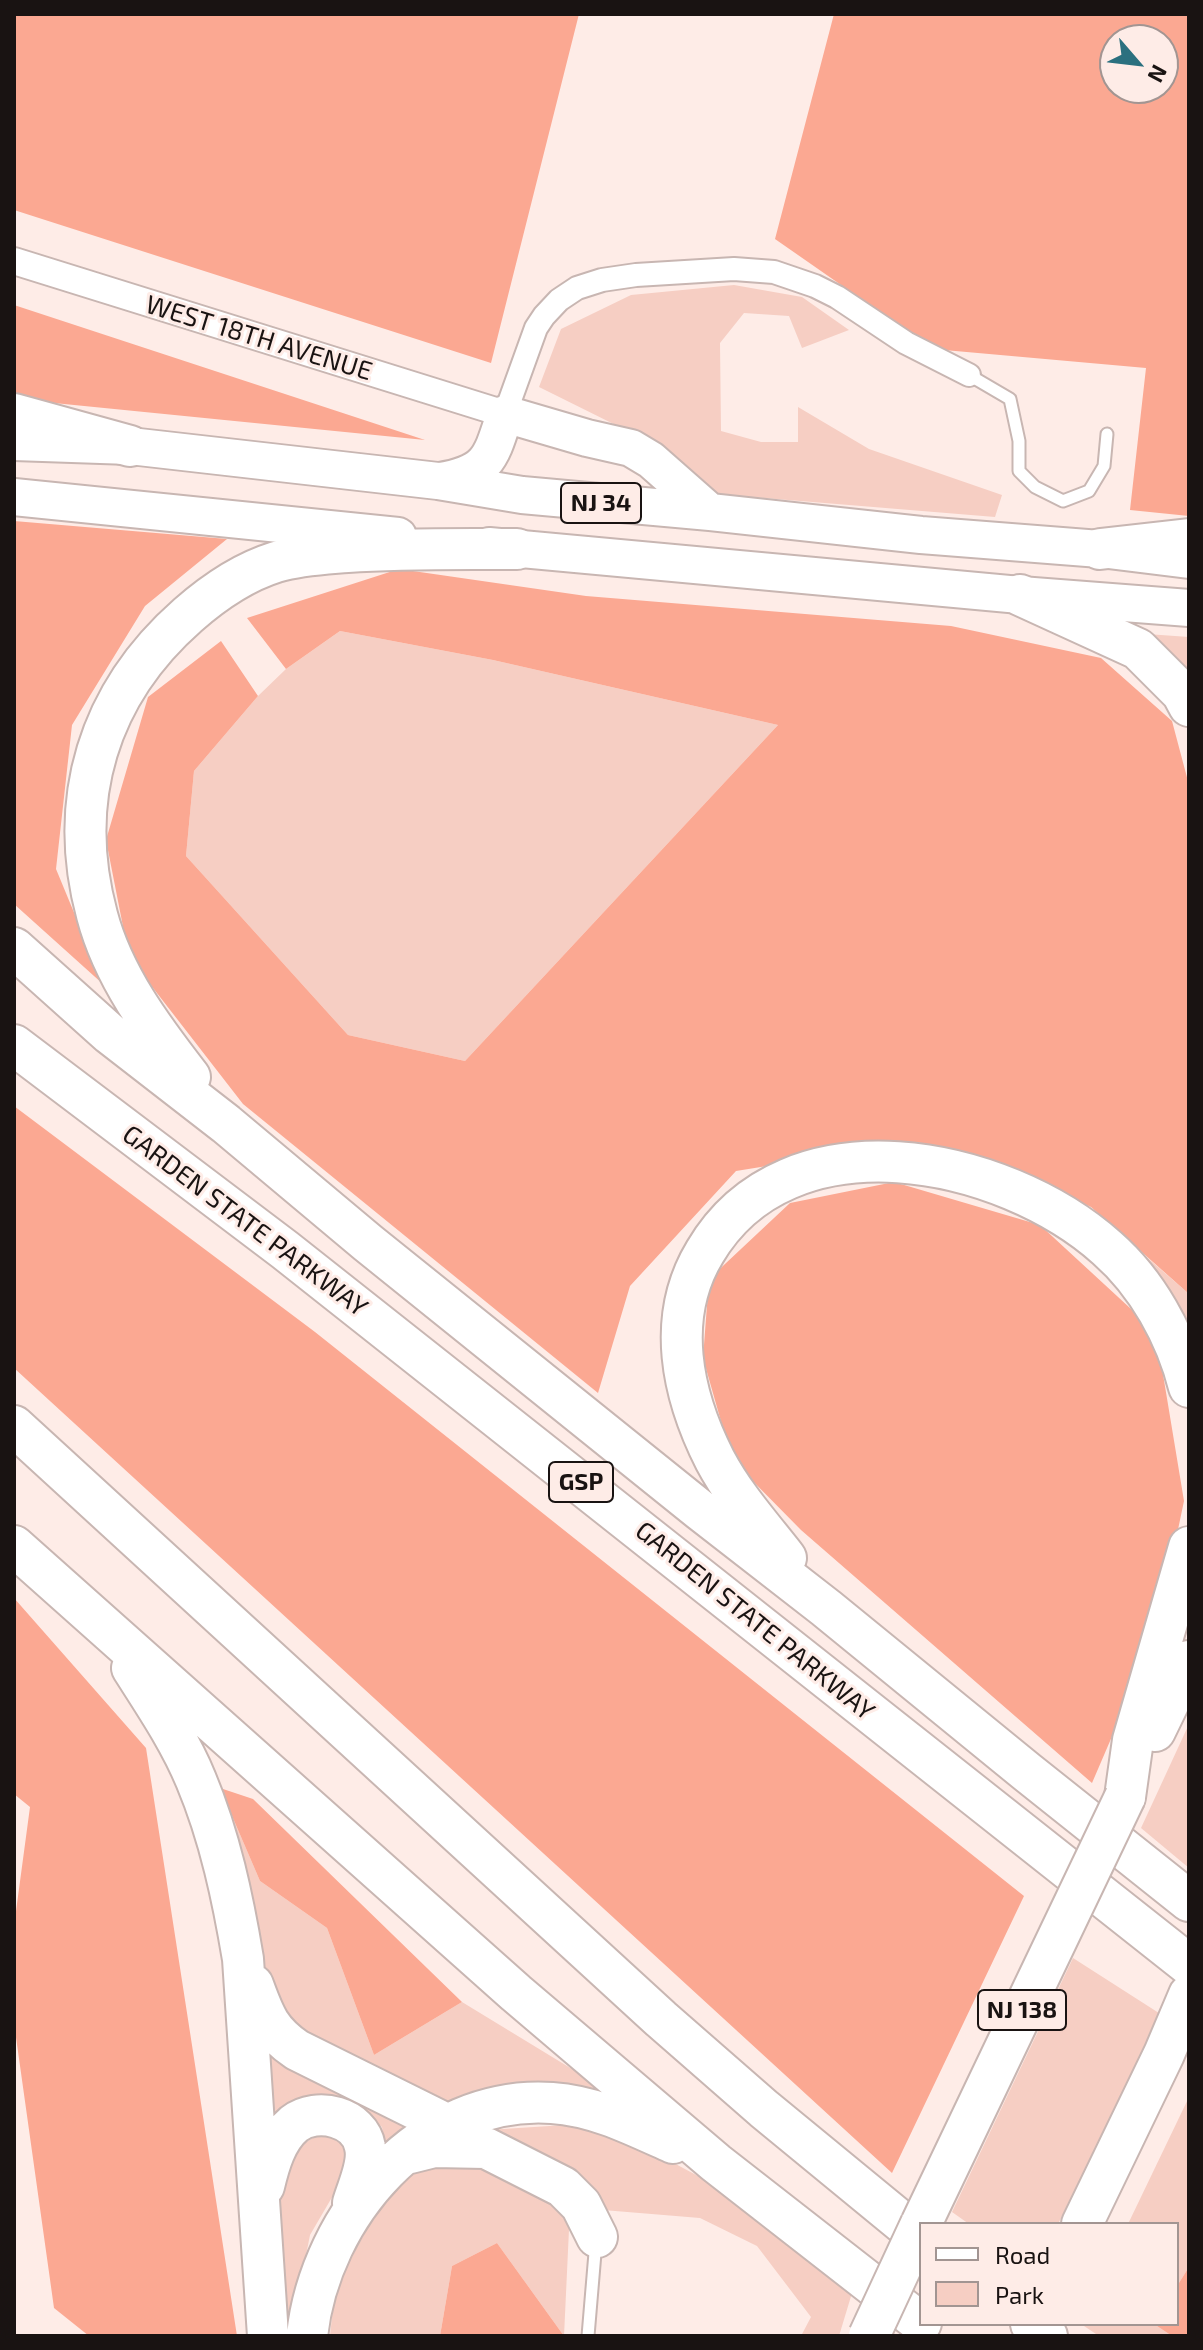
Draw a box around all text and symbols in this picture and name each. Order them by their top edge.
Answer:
north arrow [1099,24,1179,104]
text: N [1143,61,1174,87]
street label: WEST 18TH AVENUE [142,289,376,387]
road number: NJ 34 [561,483,641,523]
street label: GARDEN STATE PARKWAY [116,1119,374,1323]
road number: GSP [549,1462,613,1502]
street label: GARDEN STATE PARKWAY [629,1515,881,1727]
road number: NJ 138 [978,1990,1066,2030]
legend [919,2222,1179,2326]
text: Road [995,2240,1050,2269]
text: Park [995,2280,1044,2309]

